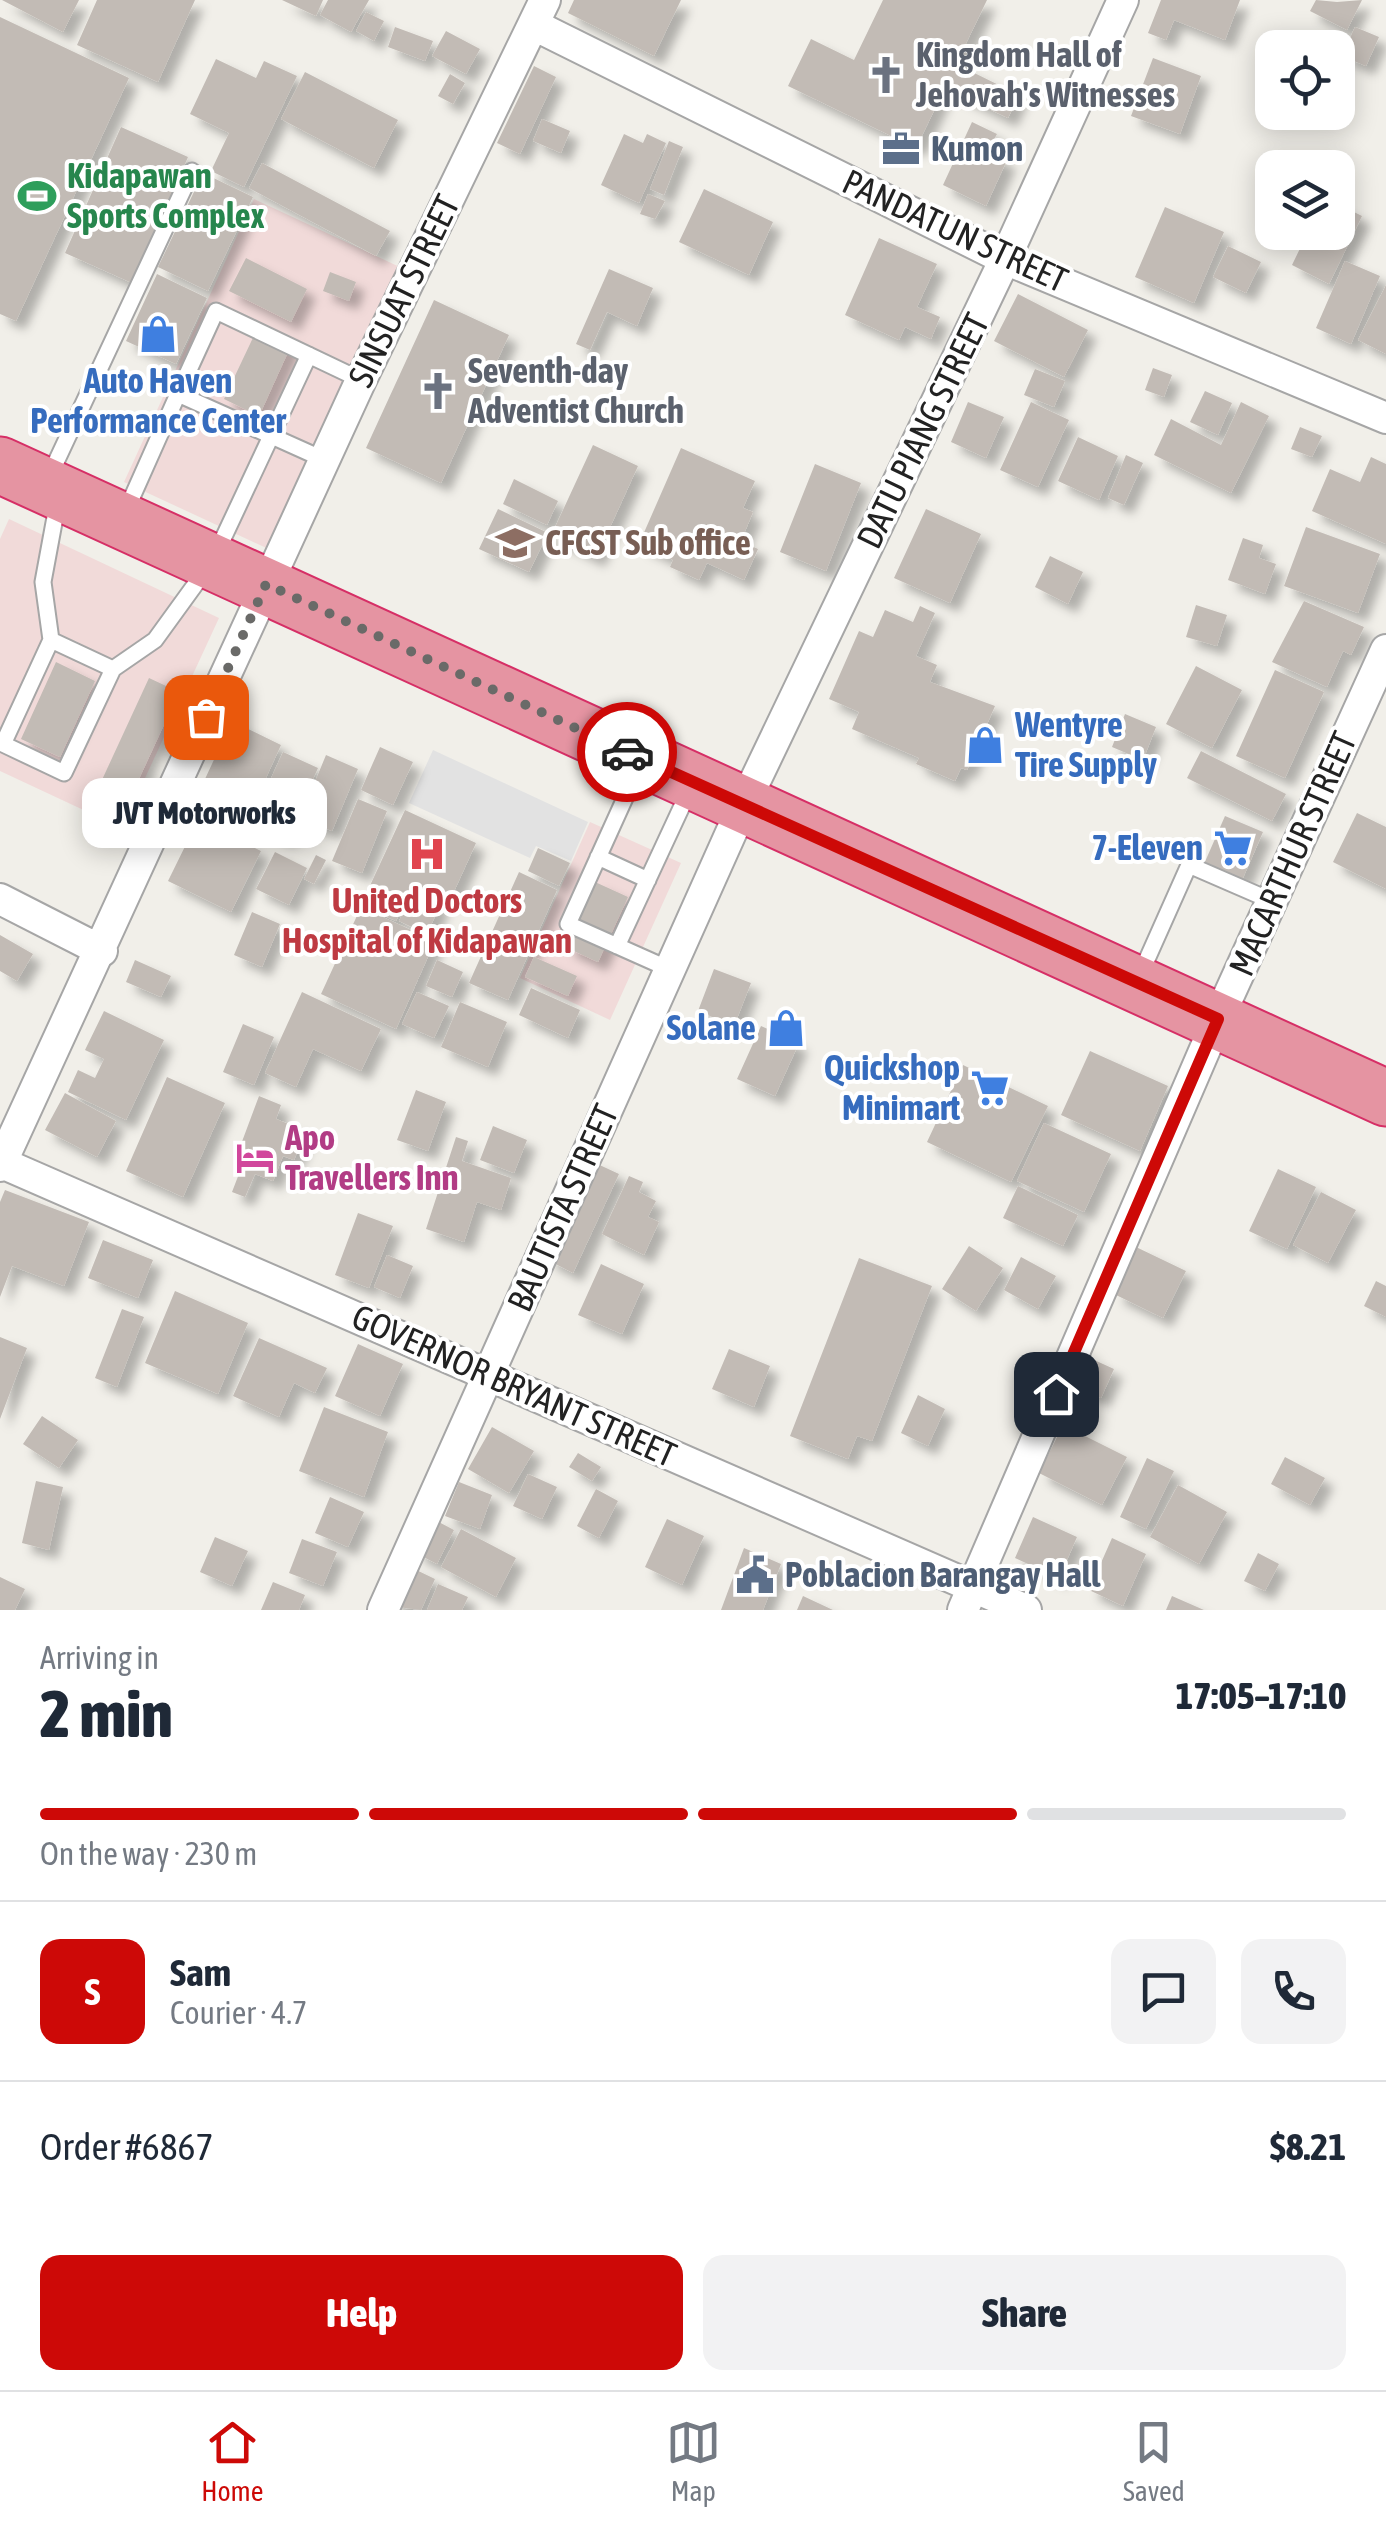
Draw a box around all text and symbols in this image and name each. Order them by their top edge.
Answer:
map controls [1255,30,1355,250]
button: locate [1255,30,1355,130]
place label: Kingdom Hall of Jehovah's Witnesses [915,34,1175,114]
church icon: Kingdom Hall of Jehovah's Witnesses [865,54,907,96]
office icon: Kumon [880,128,922,170]
place label: Kumon [931,128,1023,168]
button: layers [1255,150,1355,250]
place label: Kidapawan Sports Complex [67,155,265,235]
street label: PANDATUN STREET [837,161,1074,300]
sports icon: Kidapawan Sports Complex [16,175,58,217]
street label: SINSUAT STREET [339,188,467,393]
street label: DATU PIANG STREET [848,307,996,554]
shop icon: Auto Haven Performance Center [137,313,179,355]
place label: Seventh-day Adventist Church [467,350,684,430]
place label: Auto Haven Performance Center [30,360,287,440]
church icon: Seventh-day Adventist Church [417,370,459,412]
school or university icon: CFCST Sub office [494,522,536,564]
place label: CFCST Sub office [545,522,751,562]
pin [164,675,249,760]
icon: bag [179,690,234,745]
courier [577,702,677,802]
place label: Wentyre Tire Supply [1014,704,1157,784]
shop icon: Wentyre Tire Supply [964,724,1006,766]
icon: car [600,725,655,780]
street label: MACARTHUR STREET [1220,726,1364,982]
callout: JVT Motorworks [84,777,328,847]
text: JVT Motorworks [113,794,296,831]
place label: 7-Eleven [1091,827,1203,867]
supermarket icon: 7-Eleven [1212,827,1254,869]
hospital icon: United Doctors Hospital of Kidapawan [406,833,448,875]
place label: United Doctors Hospital of Kidapawan [282,880,572,960]
place label: Solane [666,1007,756,1047]
shop icon: Solane [765,1007,807,1049]
place label: Quickshop Minimart [824,1047,960,1127]
supermarket icon: Quickshop Minimart [969,1067,1011,1109]
street label: BAUTISTA STREET [499,1098,626,1317]
place label: Apo Travellers Inn [284,1117,459,1197]
hotel icon: Apo Travellers Inn [234,1137,276,1179]
street label: GOVERNOR BRYANT STREET [346,1296,682,1475]
pin [1014,1352,1099,1437]
icon: home [1029,1367,1084,1422]
public building icon: Poblacion Barangay Hall [734,1554,776,1596]
place label: Poblacion Barangay Hall [785,1554,1101,1594]
text: Arriving in [40,1639,159,1676]
text: 17:05–17:10 [1176,1674,1346,1717]
text: 2 min [40,1676,173,1751]
text: On the way · 230 m [40,1835,257,1872]
button: chat [1111,1939,1216,2044]
button: phone [1241,1939,1346,2044]
text: Sam [170,1951,231,1994]
text: S [85,1970,100,2013]
text: Courier · 4.7 [170,1994,307,2031]
text: Order #6867 [40,2125,213,2168]
text: $8.21 [1270,2125,1346,2168]
button: Help [40,2255,683,2370]
button: Share [703,2255,1346,2370]
tab: Home [201,2415,263,2507]
tab: Map [666,2415,721,2507]
tab: Saved [1123,2415,1185,2507]

